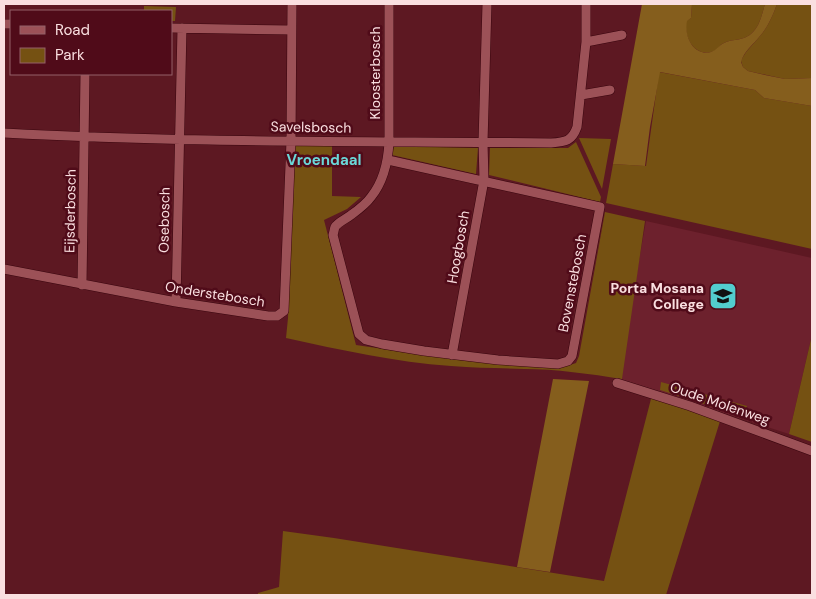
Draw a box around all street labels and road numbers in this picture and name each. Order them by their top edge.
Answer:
street label: Kloosterbosch [366,26,384,120]
street label: Savelsbosch [270,117,352,137]
street label: Eijsderbosch [60,169,80,253]
street label: Osebosch [154,187,174,253]
street label: Hoogbosch [443,209,473,285]
street label: Bovenstebosch [554,232,590,334]
street label: Onderstebosch [164,277,266,311]
street label: Oude Molenweg [668,377,773,429]

